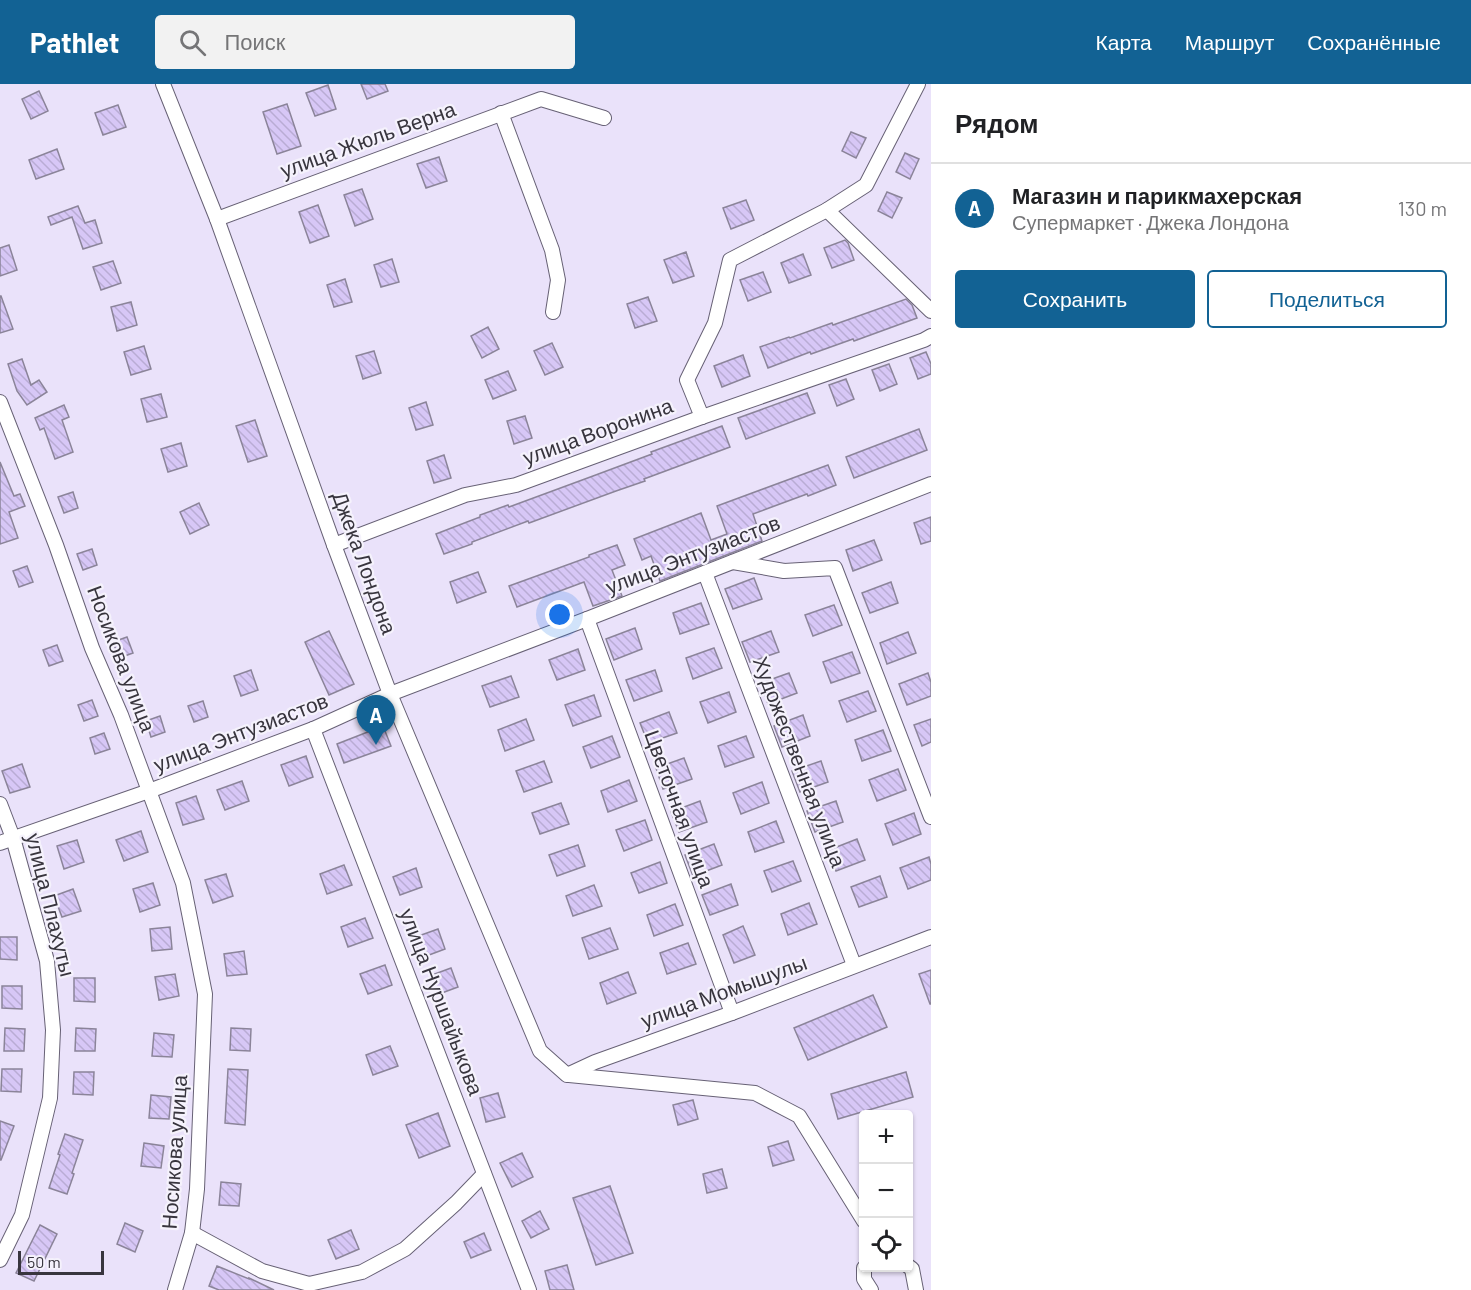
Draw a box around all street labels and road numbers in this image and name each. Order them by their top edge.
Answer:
street label: улица Жюль Верна [276,95,459,182]
street label: улица Воронина [519,392,676,469]
street label: Джека Лондона [328,488,403,637]
street label: улица Энтузиастов [602,509,783,598]
street label: Носикова улица [83,582,162,735]
street label: Художественная улица [749,653,852,871]
street label: улица Энтузиастов [150,687,331,776]
street label: Цветочная улица [640,726,721,891]
street label: улица Плахуты [22,830,81,979]
street label: улица Нуршайыкова [395,905,490,1099]
street label: улица Момышулы [637,949,810,1032]
street label: Носикова улица [156,1074,191,1230]

